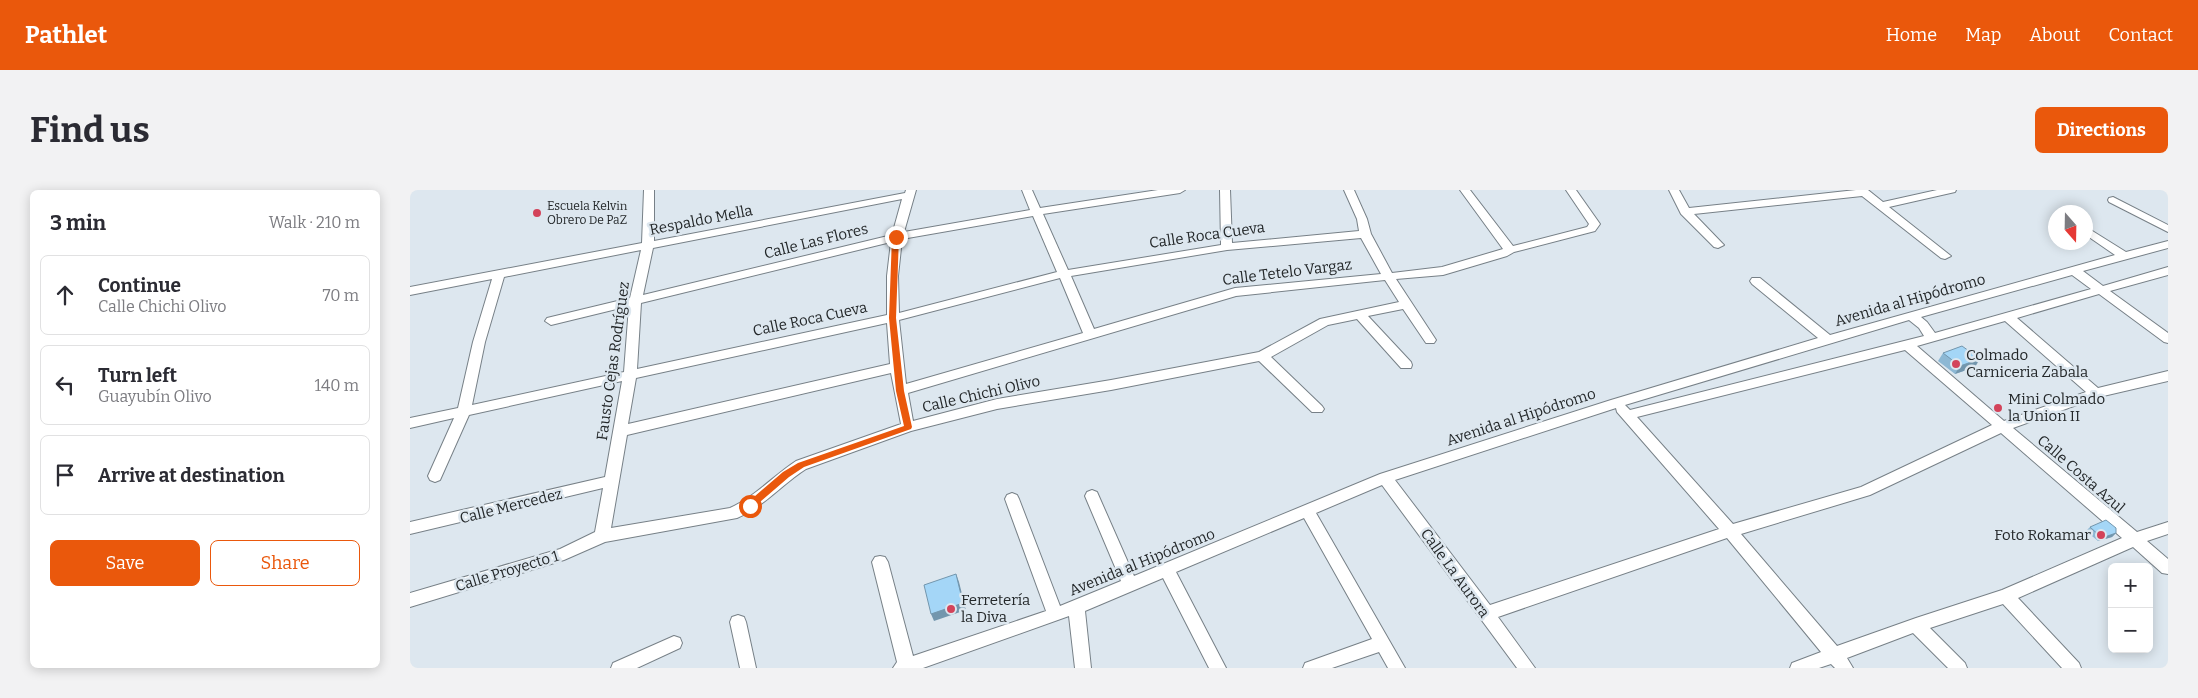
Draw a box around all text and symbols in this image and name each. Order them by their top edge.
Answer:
text: Pathlet [25,21,107,49]
text: Home [1886,24,1937,46]
text: Map [1965,24,2001,46]
text: About [2029,24,2080,46]
text: Contact [2108,24,2173,46]
button: Directions [2035,107,2168,153]
text: Find us [30,109,150,151]
place label: Escuela Kelvin Obrero De PaZ [547,199,628,227]
street label: Respaldo Mella [648,201,754,239]
north arrow [2048,205,2093,250]
marker: Escuela Kelvin Obrero De PaZ [531,207,543,219]
text: 3 min [50,210,106,236]
text: Walk · 210 m [269,213,360,232]
street label: Calle Roca Cueva [1148,218,1266,252]
street label: Calle Las Flores [762,219,870,263]
route end [885,226,908,249]
street label: Calle Tetelo Vargaz [1221,255,1353,289]
street label: Avenida al Hipódromo [1833,270,1987,330]
text: Continue [98,274,181,297]
street label: Fausto Cejas Rodríguez [593,280,633,442]
icon: ahead [51,281,79,309]
text: 70 m [323,286,359,305]
text: Calle Chichi Olivo [98,297,227,316]
street label: Calle Roca Cueva [751,298,869,340]
place label: Colmado Carniceria Zabala [1966,346,2088,381]
marker: Colmado Carniceria Zabala [1950,358,1962,370]
text: Turn left [98,364,177,387]
icon: left [51,371,79,399]
street label: Calle Chichi Olivo [920,372,1042,416]
text: 140 m [314,376,359,395]
street label: Avenida al Hipódromo [1444,384,1598,450]
text: Guayubín Olivo [98,387,212,406]
place label: Mini Colmado la Union II [2008,390,2105,425]
marker: Mini Colmado la Union II [1992,402,2004,414]
street label: Calle Costa Azul [2034,431,2128,517]
icon: arrive [51,461,79,489]
text: Arrive at destination [98,464,285,487]
street label: Calle Mercedez [458,485,564,527]
route start [739,495,762,518]
street label: Avenida al Hipódromo [1066,524,1218,600]
street label: Calle La Aurora [1417,525,1493,621]
place label: Foto Rokamar [1994,526,2091,544]
marker: Foto Rokamar [2095,529,2107,541]
button: Save [50,540,200,586]
button: Share [210,540,360,586]
street label: Calle Proyecto 1 [453,547,561,595]
map controls [2108,563,2153,653]
button: + [2108,563,2153,608]
place label: Ferretería la Diva [961,591,1030,626]
marker: Ferretería la Diva [945,603,957,615]
button: − [2108,608,2153,653]

